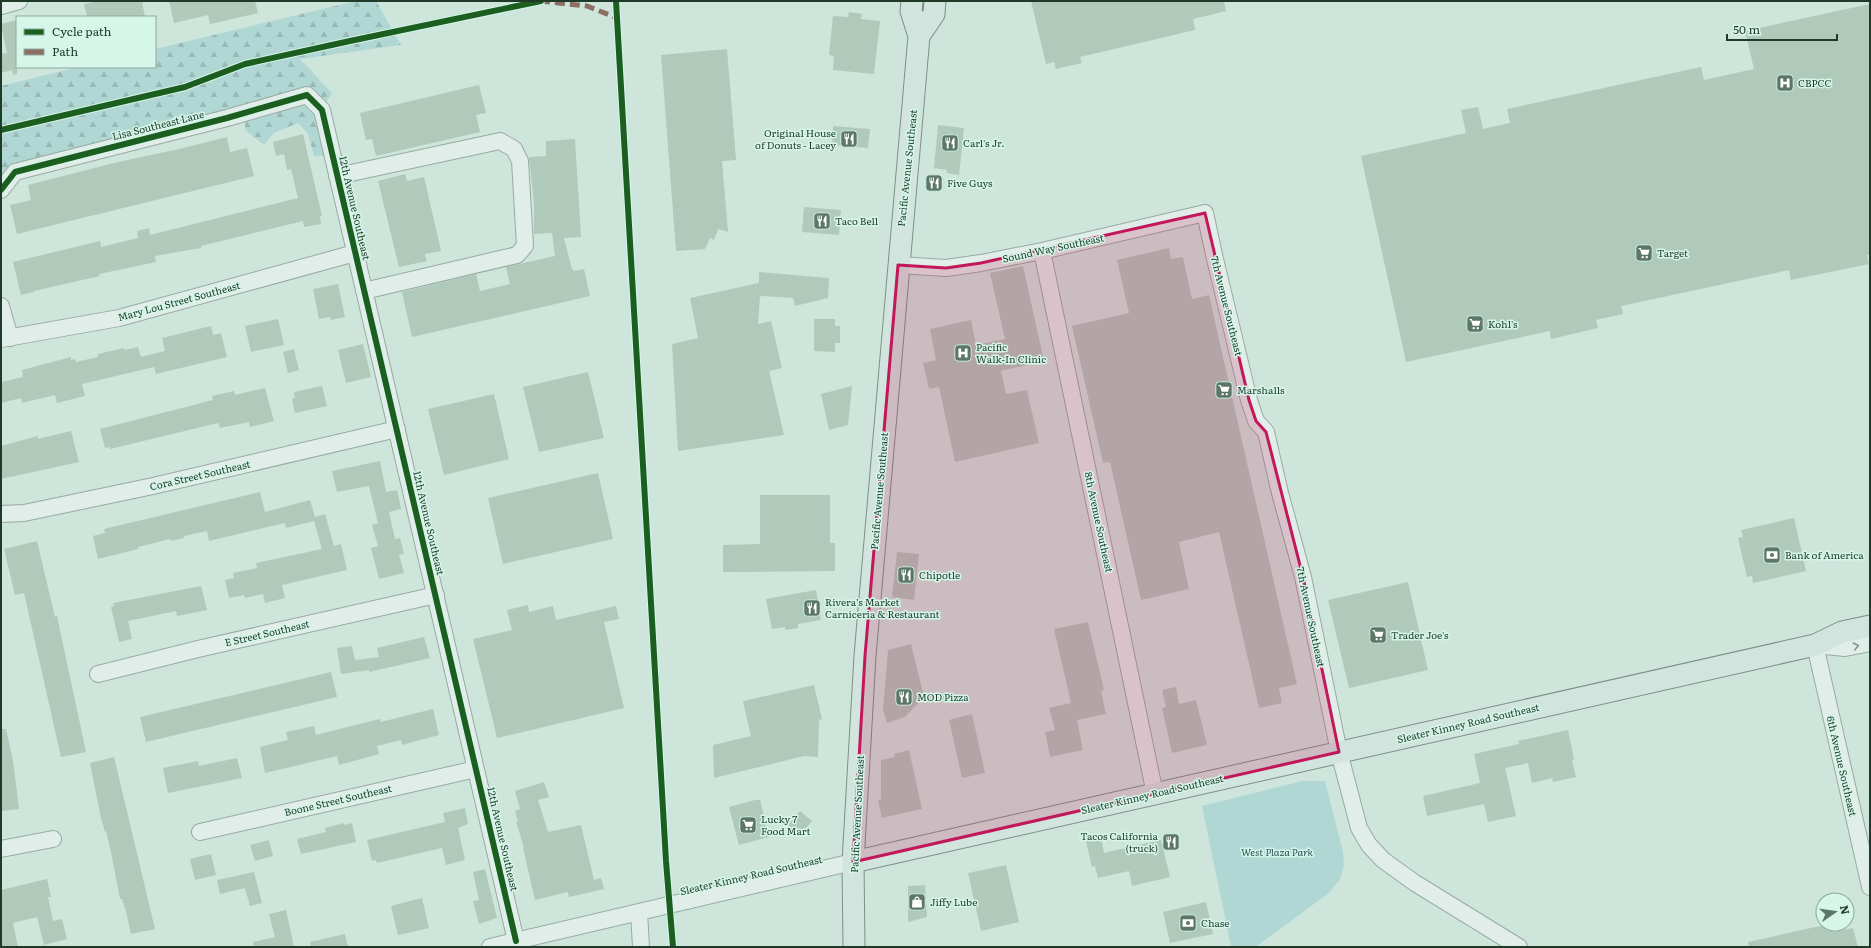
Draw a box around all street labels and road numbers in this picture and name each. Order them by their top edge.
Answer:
street label: Lisa Southeast Lane [110,106,205,143]
street label: Pacific Avenue Southeast [893,109,920,227]
street label: 12th Avenue Southeast [336,154,375,261]
street label: Sound Way Southeast [1001,229,1105,266]
street label: 7th Avenue Southeast [1208,254,1247,357]
street label: Mary Lou Street Southeast [116,277,242,324]
street label: Pacific Avenue Southeast [866,432,891,550]
street label: Cora Street Southeast [148,456,252,493]
street label: 12th Avenue Southeast [410,469,449,576]
street label: 8th Avenue Southeast [1081,470,1117,574]
street label: 7th Avenue Southeast [1294,565,1329,668]
street label: E Street Southeast [223,615,311,650]
street label: Sleater Kinney Road Southeast [1395,699,1541,746]
street label: 6th Avenue Southeast [1824,714,1861,818]
street label: Pacific Avenue Southeast [846,755,867,873]
street label: Sleater Kinney Road Southeast [1079,770,1225,817]
street label: Boone Street Southeast [283,780,393,819]
street label: 12th Avenue Southeast [484,785,523,892]
street label: Sleater Kinney Road Southeast [678,851,824,898]

